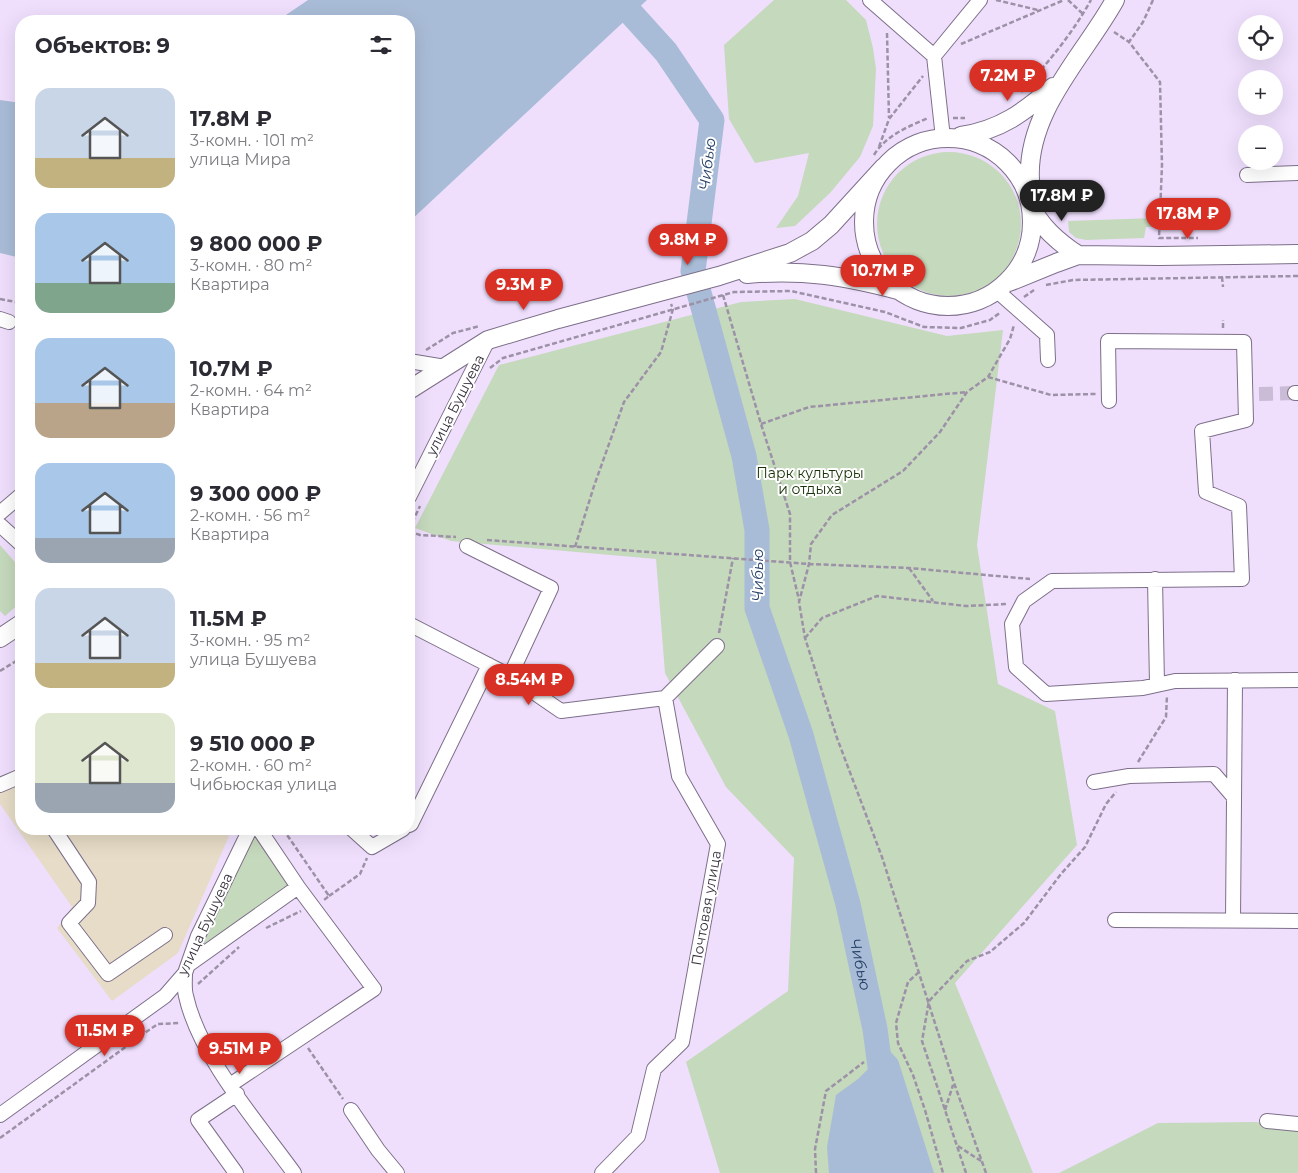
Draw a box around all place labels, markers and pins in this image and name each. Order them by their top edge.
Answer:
pin: 7.2M ₽ [967,59,1049,102]
pin: 17.8M ₽ [1016,180,1108,222]
pin: 17.8M ₽ [1142,198,1234,240]
pin: 9.8M ₽ [647,224,729,266]
pin: 10.7M ₽ [837,254,929,297]
pin: 9.3M ₽ [483,268,565,311]
pin: 8.54M ₽ [483,664,575,706]
pin: 11.5M ₽ [59,1014,151,1057]
pin: 9.51M ₽ [194,1032,286,1075]

